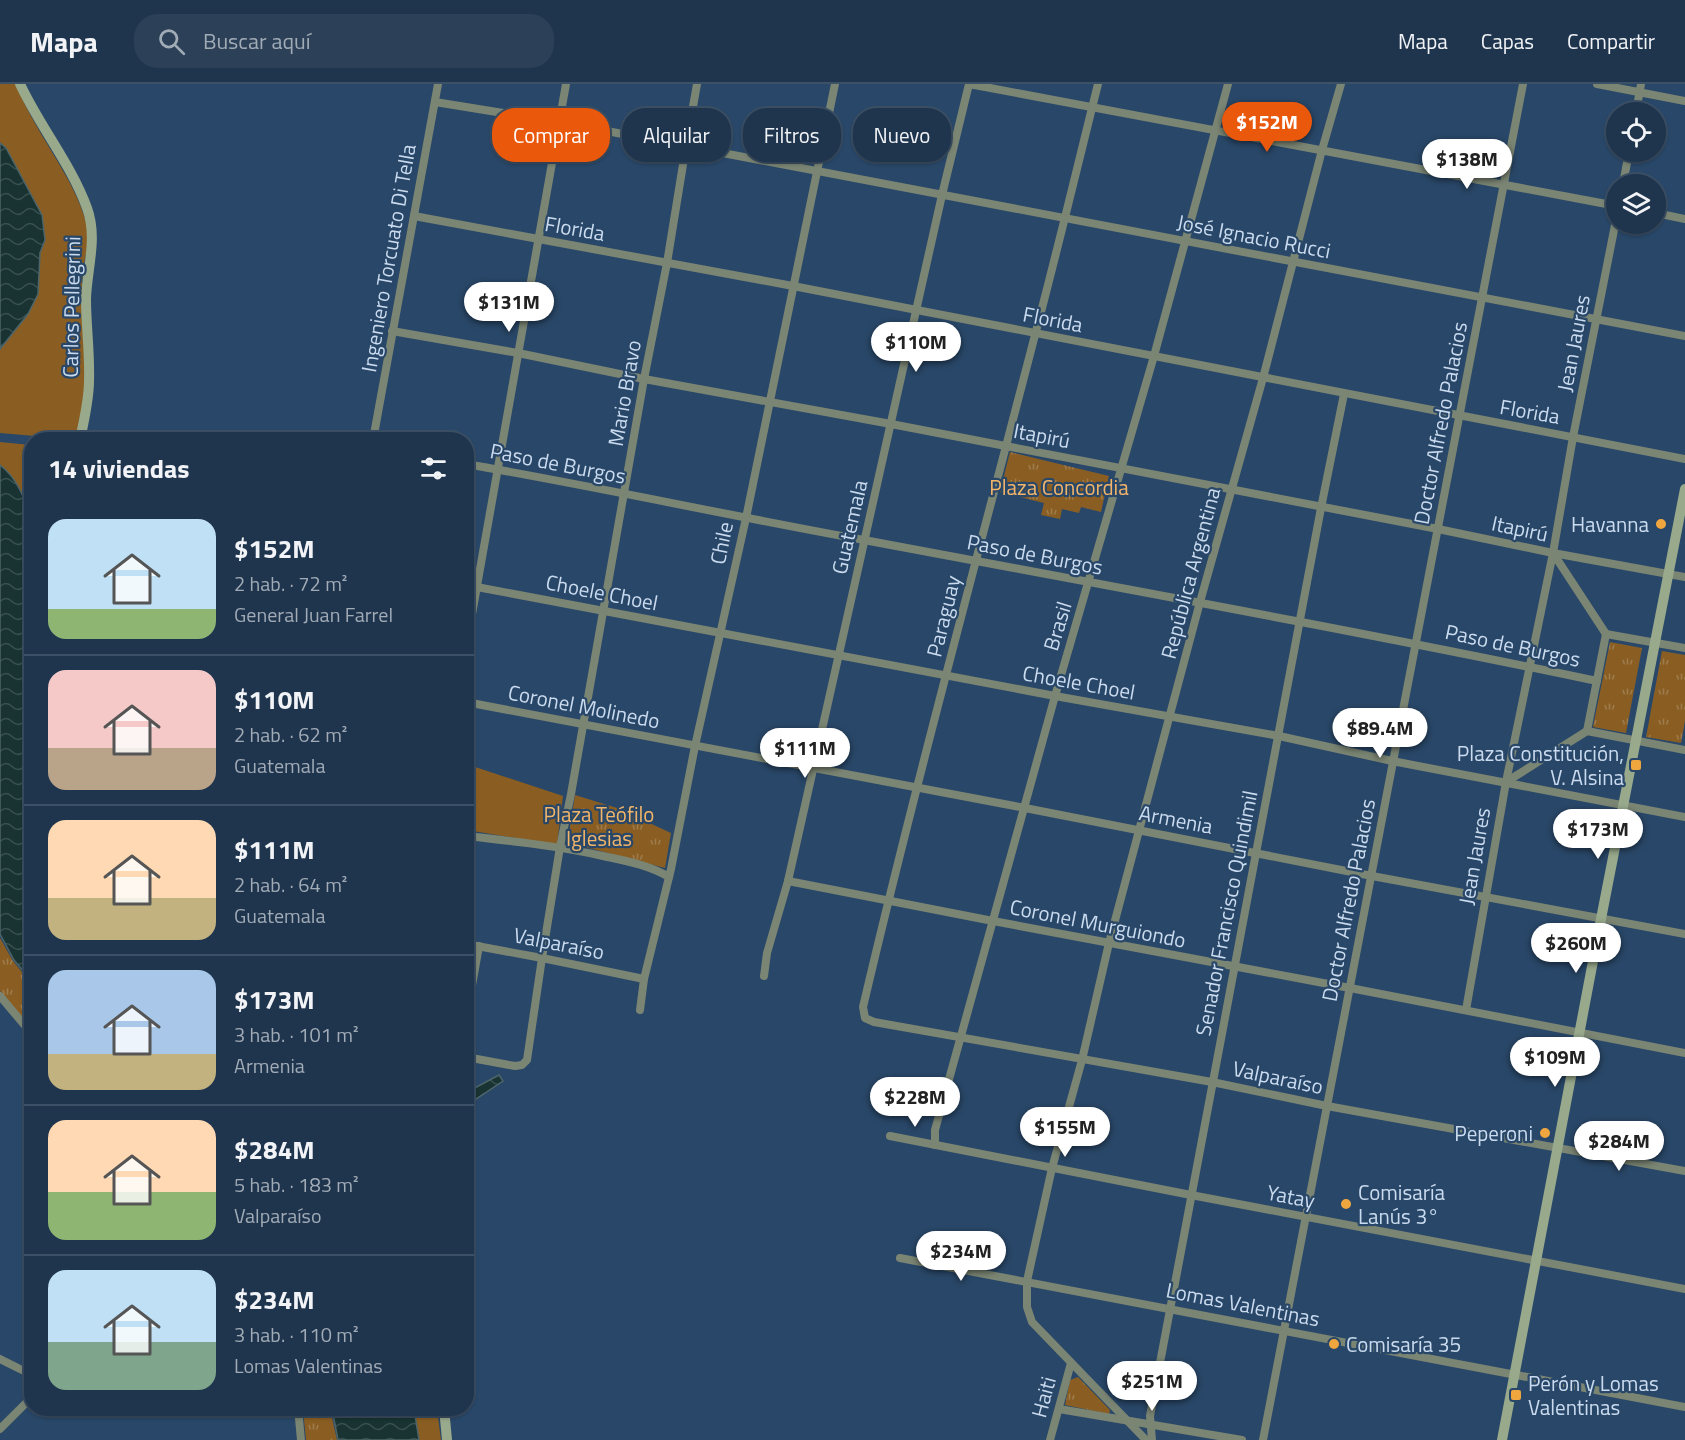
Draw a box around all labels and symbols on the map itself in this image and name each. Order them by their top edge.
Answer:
pin: $152M [1225,102,1309,153]
pin: $138M [1425,139,1509,190]
street label: Ingeniero Torcuato Di Tella [352,141,424,375]
street label: José Ignacio Rucci [1174,205,1334,267]
street label: Florida [542,207,608,249]
street label: Carlos Pellegrini [54,236,88,378]
pin: $131M [467,282,551,333]
street label: Jean Jaures [1548,292,1598,394]
street label: Florida [1020,298,1086,341]
street label: Doctor Alfredo Palacios [1405,319,1475,527]
pin: $110M [874,322,958,373]
street label: Mario Bravo [599,337,649,449]
street label: Florida [1497,390,1563,432]
street label: Itapirú [1011,414,1073,456]
street label: Paso de Burgos [487,434,629,492]
park label: Plaza Concordia [989,471,1129,503]
street label: Guatemala [823,476,875,577]
street label: República Argentina [1152,483,1228,662]
street label: Itapirú [1489,506,1551,550]
place label: Havanna [1571,508,1649,540]
marker: Havanna [1654,517,1668,531]
street label: Chile [701,519,741,567]
street label: Paso de Burgos [964,525,1106,583]
street label: Choele Choel [543,565,661,619]
street label: Paraguay [917,572,969,660]
street label: Brasil [1034,597,1080,655]
street label: Paso de Burgos [1442,615,1584,675]
street label: Choele Choel [1020,656,1138,708]
street label: Coronel Molinedo [505,676,663,736]
pin: $89.4M [1331,708,1429,759]
pin: $111M [763,728,847,779]
place label: Plaza Constitución, V. Alsina [1457,737,1624,793]
marker: Plaza Constitución, V. Alsina [1629,758,1643,772]
street label: Senador Francisco Quindimil [1186,788,1266,1038]
street label: Armenia [1136,796,1216,842]
street label: Doctor Alfredo Palacios [1313,796,1383,1004]
park label: Plaza Teófilo Iglesias [544,798,654,854]
street label: Jean Jaures [1450,805,1498,907]
pin: $173M [1556,809,1640,860]
street label: Coronel Murguiondo [1007,890,1189,956]
street label: Valparaíso [511,919,607,967]
pin: $260M [1534,923,1618,974]
pin: $109M [1513,1037,1597,1088]
street label: Valparaíso [1230,1052,1326,1102]
pin: $228M [873,1077,957,1128]
pin: $155M [1023,1107,1107,1158]
place label: Peperoni [1454,1117,1533,1149]
pin: $284M [1577,1121,1661,1172]
marker: Peperoni [1538,1126,1552,1140]
street label: Yatay [1264,1176,1318,1216]
place label: Comisaría Lanús 3° [1358,1176,1446,1232]
marker: Comisaría Lanús 3° [1339,1197,1353,1211]
pin: $234M [919,1231,1003,1282]
street label: Lomas Valentinas [1163,1273,1323,1335]
place label: Comisaría 35 [1346,1328,1461,1360]
marker: Comisaría 35 [1327,1337,1341,1351]
pin: $251M [1110,1361,1194,1412]
place label: Perón y Lomas Valentinas [1528,1367,1659,1423]
street label: Haiti [1022,1373,1064,1421]
marker: Perón y Lomas Valentinas [1509,1388,1523,1402]

